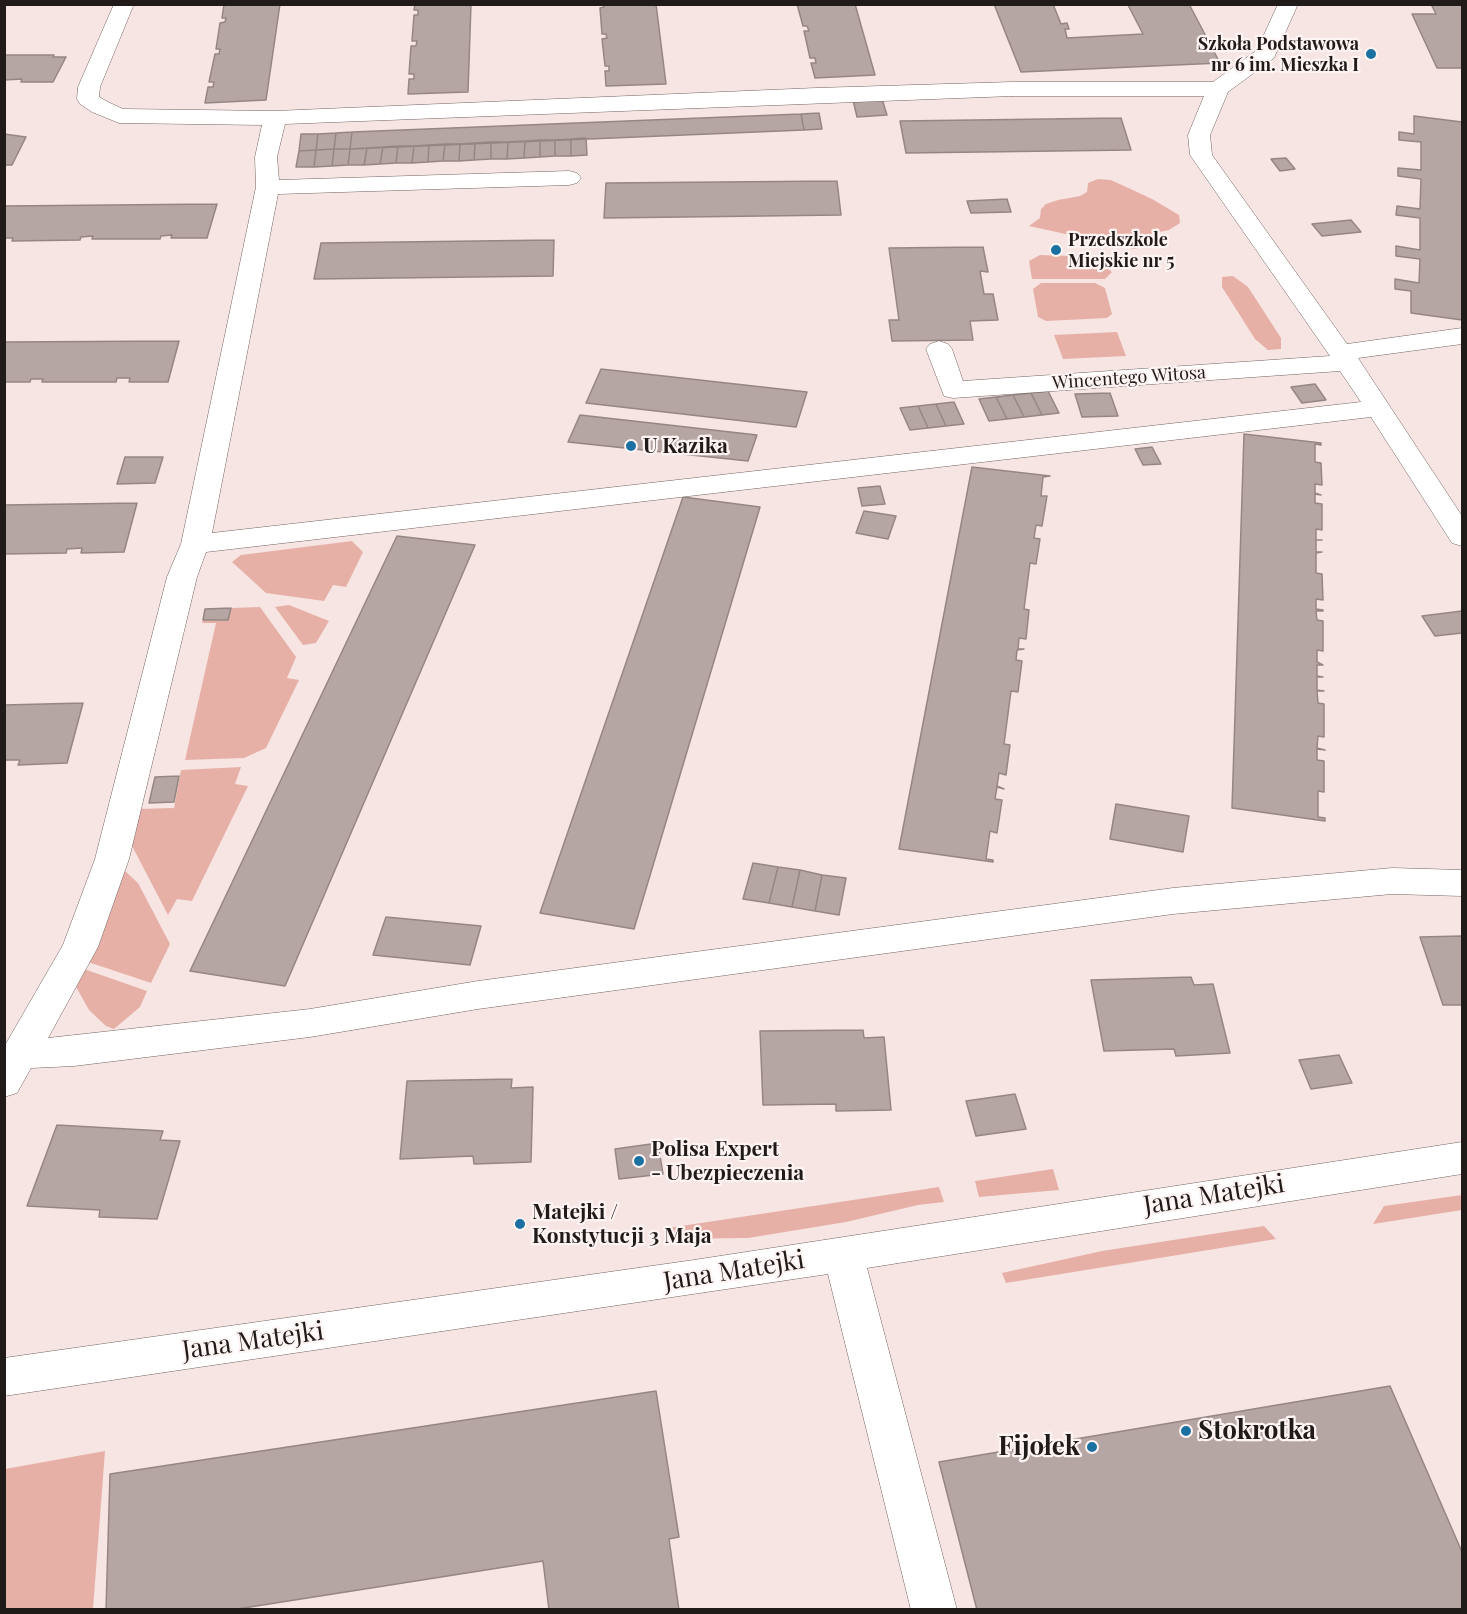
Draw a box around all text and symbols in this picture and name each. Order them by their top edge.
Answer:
place label: Szkoła Podstawowa nr 6 im. Mieszka I [1198,33,1359,76]
marker: Szkoła Podstawowa nr 6 im. Mieszka I [1364,47,1378,61]
place label: Przedszkole Miejskie nr 5 [1068,229,1174,272]
marker: Przedszkole Miejskie nr 5 [1049,243,1063,257]
street label: Wincentego Witosa [1051,362,1207,394]
place label: U Kazika [643,433,728,459]
marker: U Kazika [624,439,638,453]
place label: Polisa Expert - Ubezpieczenia [651,1136,804,1186]
marker: Polisa Expert - Ubezpieczenia [632,1154,646,1168]
street label: Jana Matejki [1141,1168,1287,1222]
place label: Matejki / Konstytucji 3 Maja [532,1199,712,1249]
marker: Matejki / Konstytucji 3 Maja [513,1217,527,1231]
street label: Jana Matejki [661,1244,807,1298]
street label: Jana Matejki [180,1316,326,1366]
place label: Stokrotka [1198,1415,1316,1447]
marker: Stokrotka [1179,1424,1193,1438]
place label: Fijołek [998,1431,1080,1463]
marker: Fijołek [1085,1440,1099,1454]

